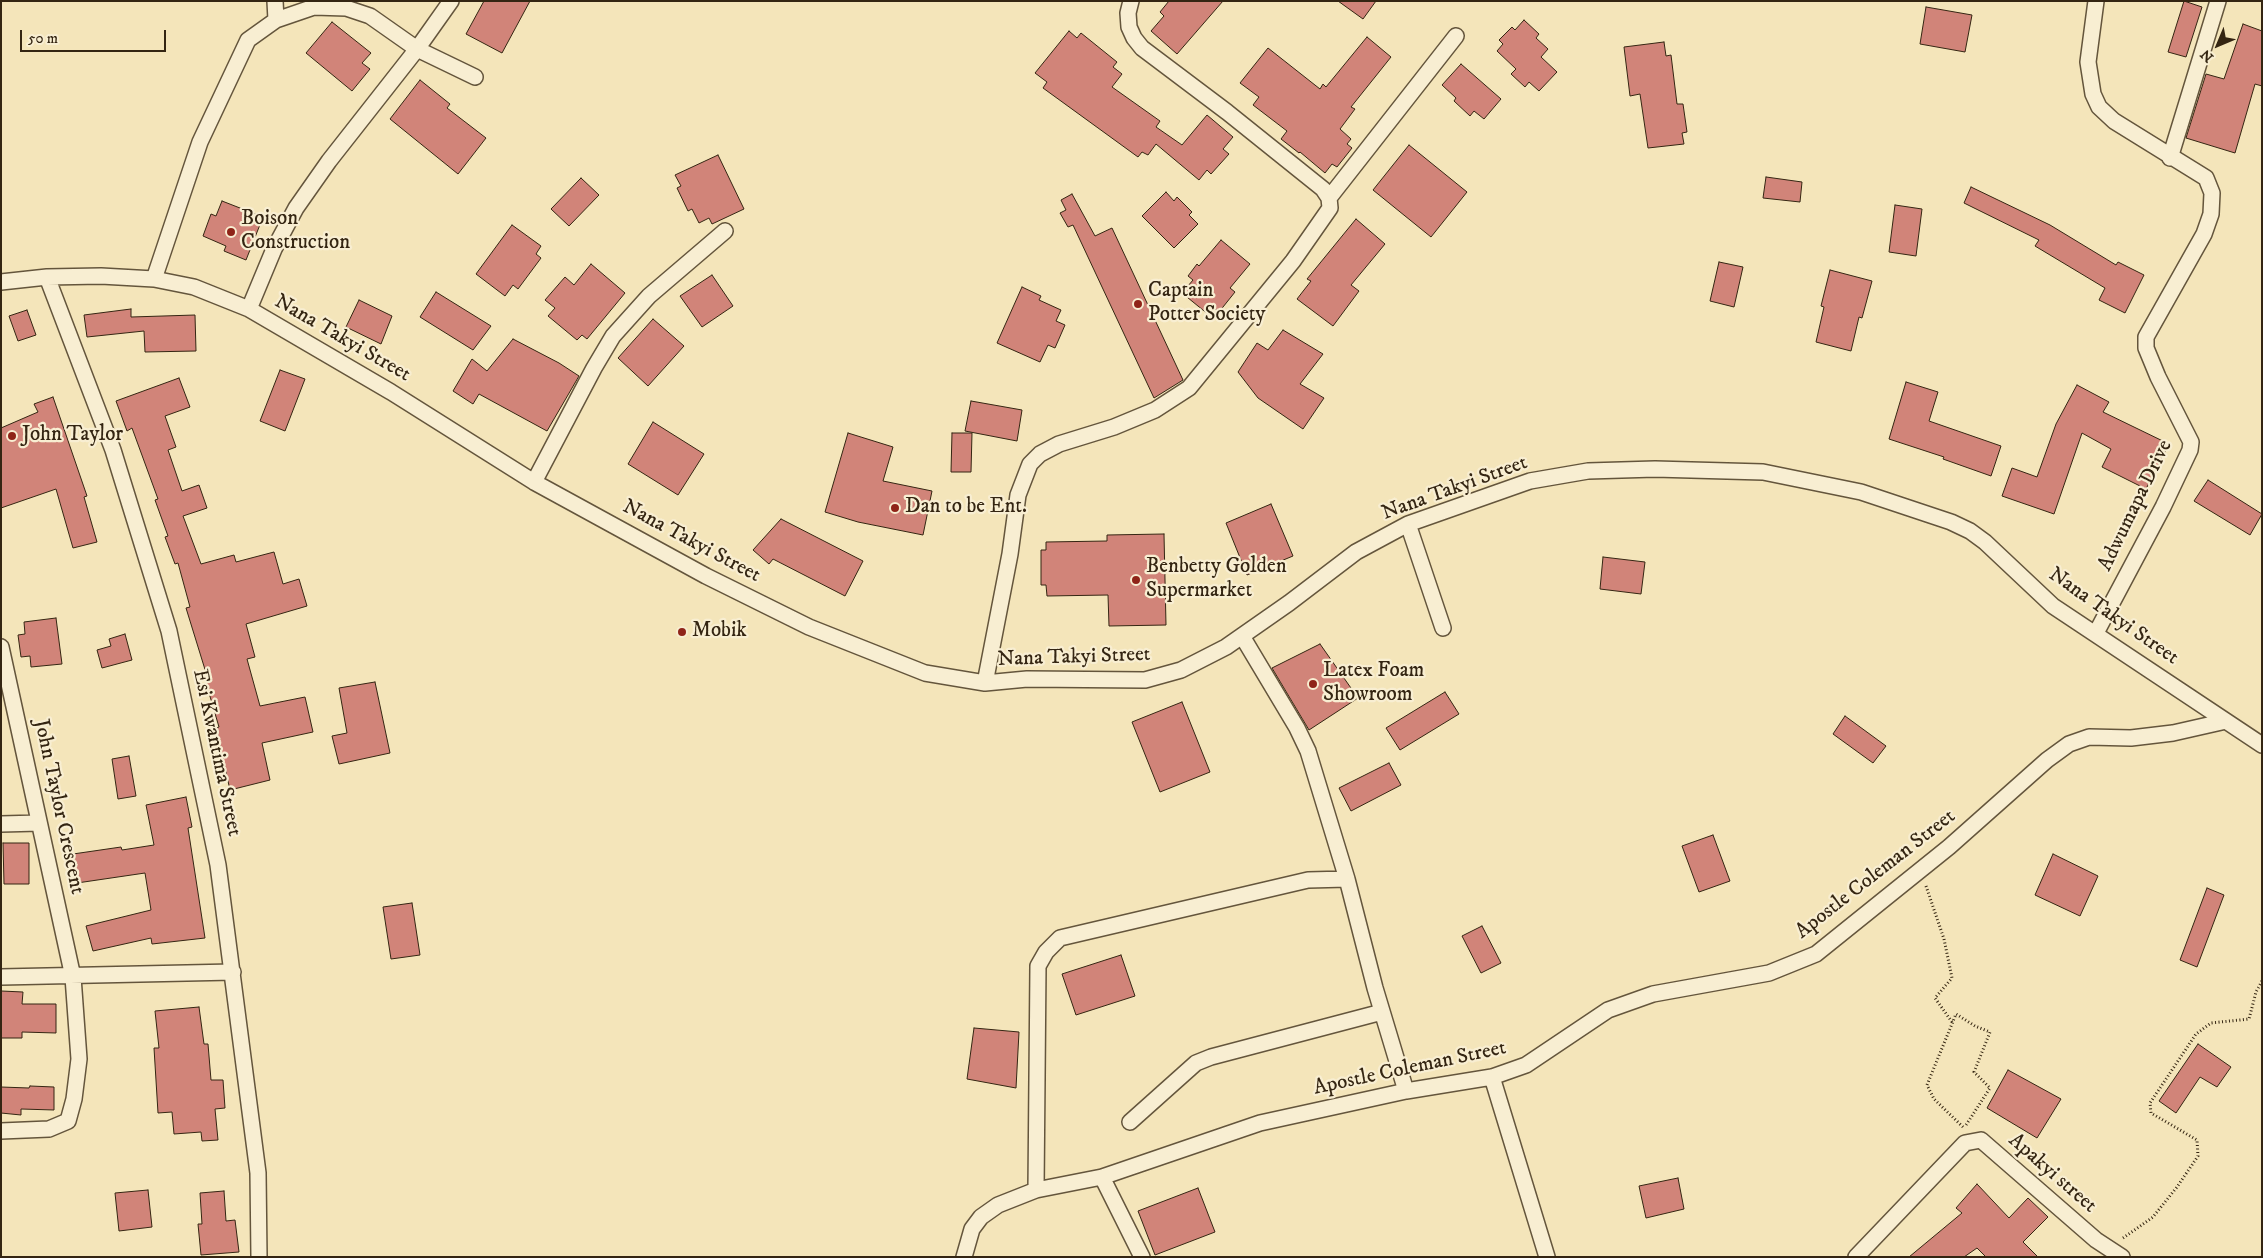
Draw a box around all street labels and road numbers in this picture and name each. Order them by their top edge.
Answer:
street label: Nana Takyi Street [269,290,415,388]
street label: Adwumapa Drive [2093,436,2179,576]
street label: Nana Takyi Street [1379,451,1531,527]
street label: Nana Takyi Street [618,495,764,589]
street label: Nana Takyi Street [2043,563,2183,671]
street label: Nana Takyi Street [997,643,1151,673]
street label: Esi Kwantima Street [186,667,246,839]
street label: John Taylor Crescent [27,717,89,897]
street label: Apostle Coleman Street [1791,805,1961,945]
street label: Apostle Coleman Street [1311,1036,1509,1102]
street label: Apakyi street [2003,1129,2101,1219]

